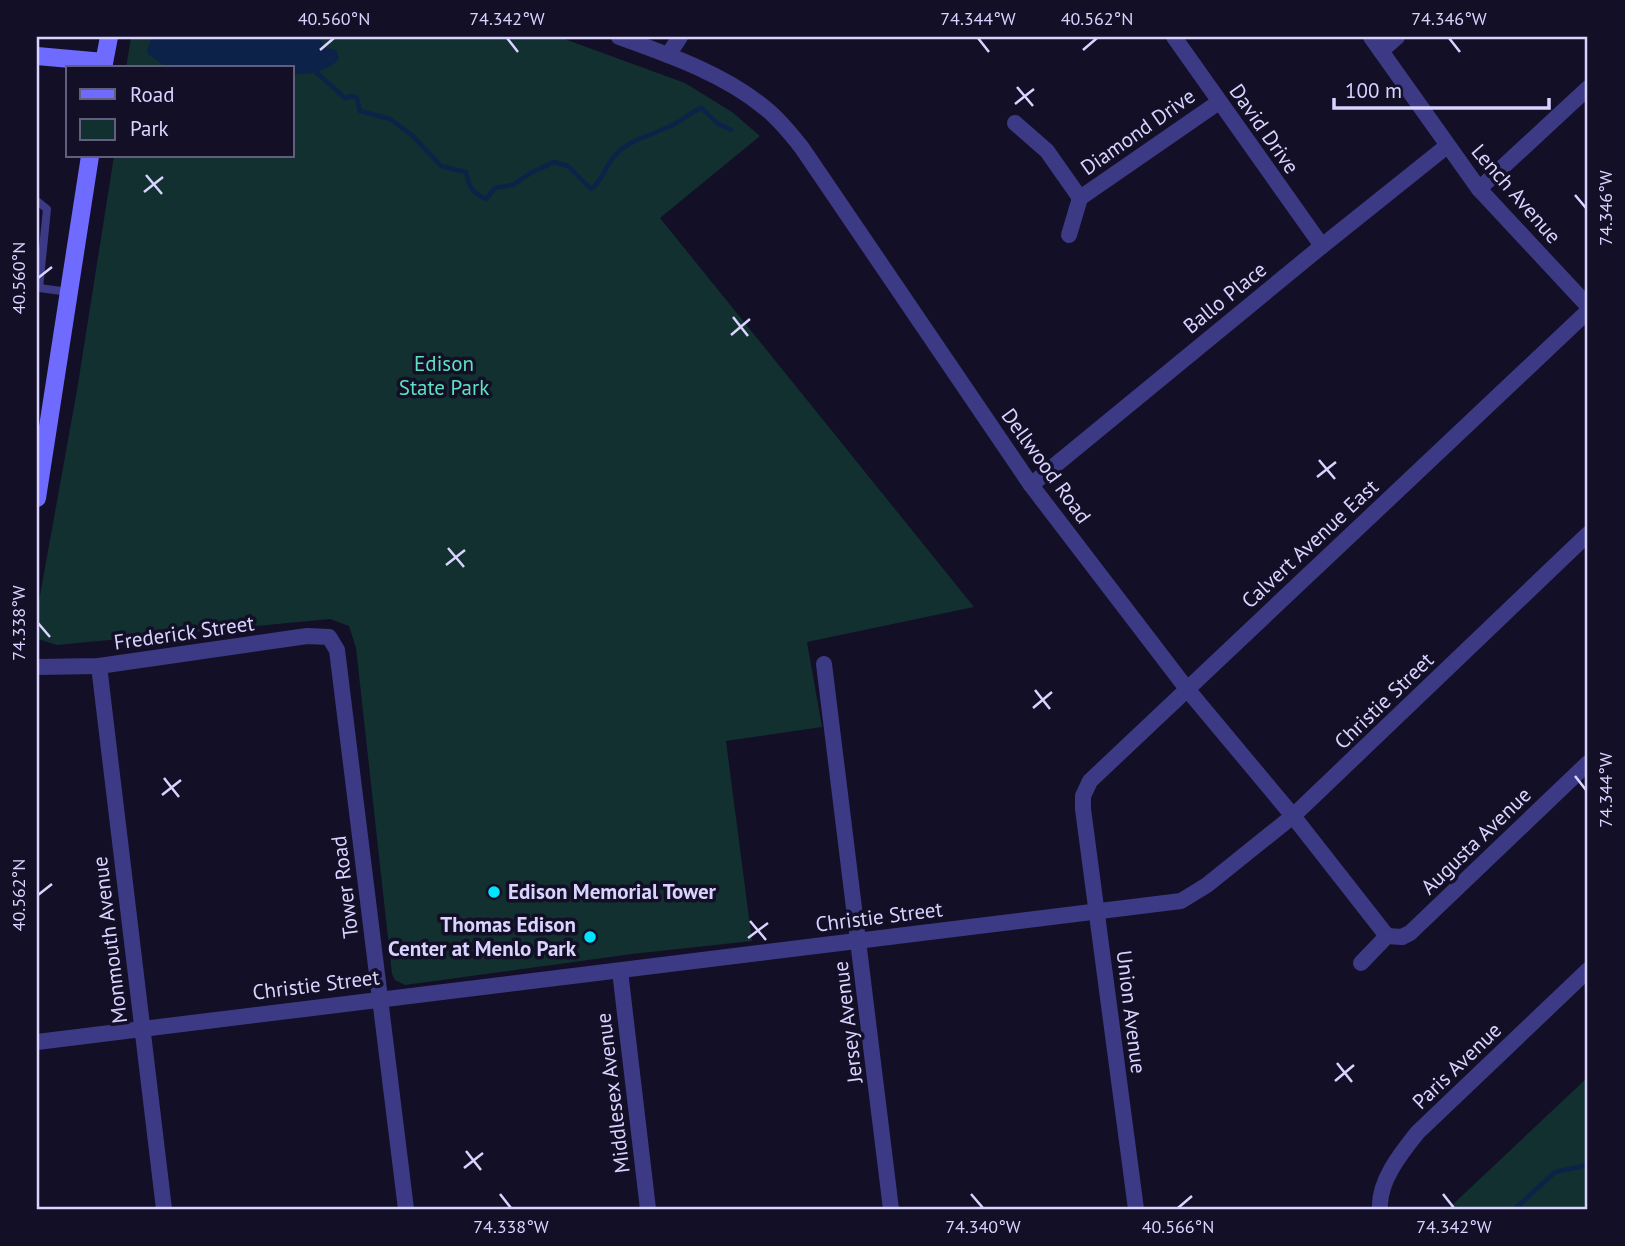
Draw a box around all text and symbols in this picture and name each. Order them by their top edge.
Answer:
text: 40.560°N [298,7,370,30]
text: 74.342°W [469,7,545,30]
text: 74.344°W [940,7,1016,30]
text: 40.562°N [1061,7,1133,30]
text: 74.346°W [1411,7,1487,30]
legend [66,66,294,158]
scale bar [1334,66,1550,110]
text: 100 m [1345,77,1402,104]
street label: David Drive [1224,78,1305,179]
text: Road [130,81,174,108]
street label: Diamond Drive [1075,82,1200,181]
text: Park [130,115,169,142]
street label: Lench Avenue [1466,138,1567,249]
text: 74.346°W [1594,170,1617,246]
text: 40.560°N [7,242,30,314]
street label: Ballo Place [1177,256,1272,339]
park label: Edison State Park [399,350,489,401]
street label: Dellwood Road [996,403,1097,529]
street label: Calvert Avenue East [1236,473,1384,614]
text: 74.338°W [7,585,30,661]
street label: Frederick Street [112,609,256,656]
street label: Christie Street [1328,647,1439,755]
text: 74.344°W [1594,752,1617,828]
street label: Augusta Avenue [1415,781,1536,900]
street label: Tower Road [325,834,364,940]
street label: Monmouth Avenue [86,855,133,1025]
text: 40.562°N [7,859,30,931]
place label: Edison Memorial Tower [508,878,717,905]
marker: Edison Memorial Tower [486,884,502,900]
street label: Christie Street [814,895,944,938]
place label: Thomas Edison Center at Menlo Park [388,911,577,962]
marker: Thomas Edison Center at Menlo Park [582,929,598,945]
street label: Union Avenue [1111,949,1152,1075]
street label: Jersey Avenue [827,960,868,1085]
street label: Christie Street [251,963,381,1006]
street label: Middlesex Avenue [589,1011,636,1175]
street label: Paris Avenue [1406,1016,1507,1115]
text: 74.338°W [473,1215,549,1238]
text: 74.340°W [945,1215,1021,1238]
text: 40.566°N [1142,1215,1214,1238]
text: 74.342°W [1416,1215,1492,1238]

